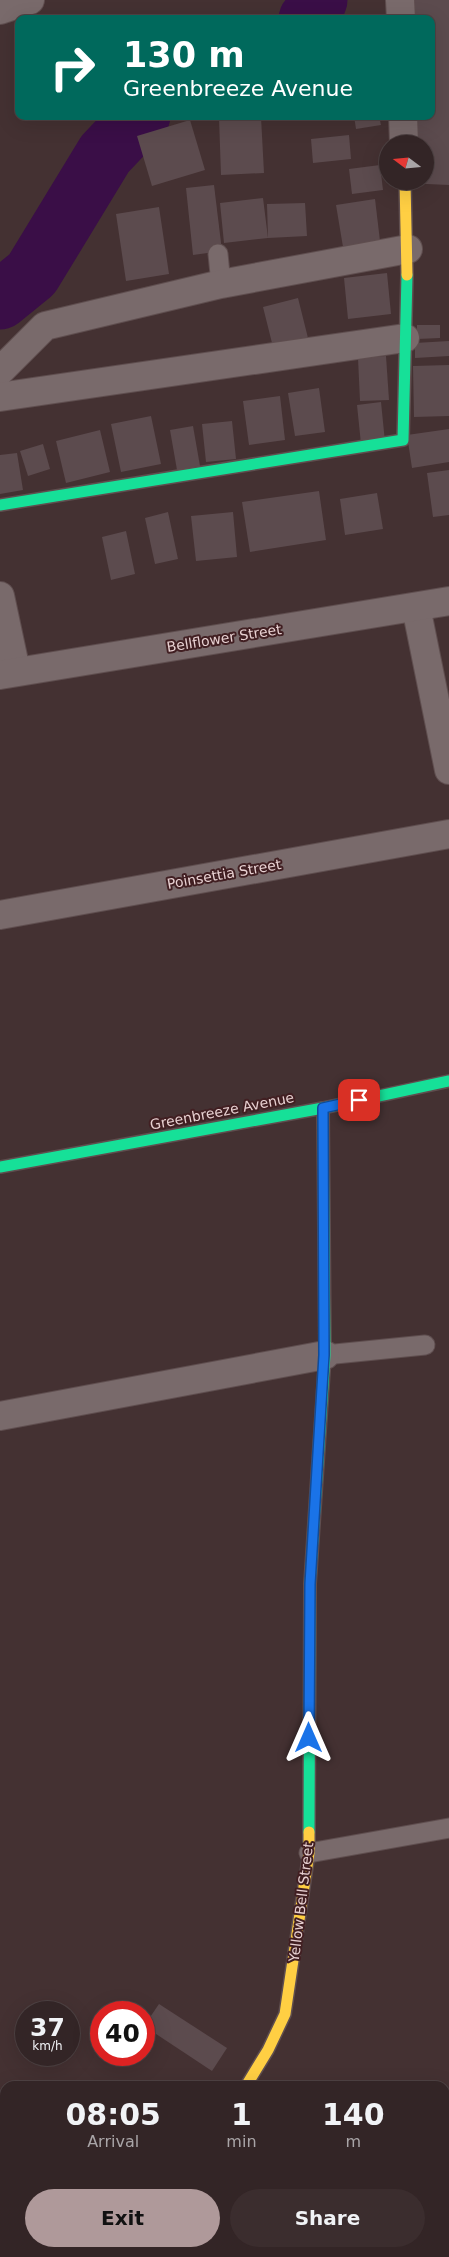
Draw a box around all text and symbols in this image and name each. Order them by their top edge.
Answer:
icon: right [40,35,105,100]
text: 130 m [123,35,245,75]
text: Greenbreeze Avenue [123,76,353,101]
north arrow [379,135,434,190]
map controls [379,135,434,190]
street label: Bellflower Street [165,621,283,655]
street label: Poinsettia Street [166,856,283,892]
pin [338,1079,380,1121]
icon: arrive [345,1086,373,1114]
street label: Greenbreeze Avenue [149,1089,295,1133]
position arrow [282,1711,334,1763]
street label: Yellow Bell Street [286,1841,316,1964]
speed limit sign: 40 [90,2001,155,2066]
text: 37 [30,2013,65,2042]
text: km/h [32,2039,63,2053]
text: 08:05 [65,2097,161,2132]
text: 1 [231,2097,252,2132]
text: 140 [322,2097,385,2132]
text: Arrival [87,2132,139,2151]
text: min [226,2132,257,2151]
text: m [345,2132,361,2151]
button: Exit [25,2189,220,2247]
button: Share [230,2189,425,2247]

